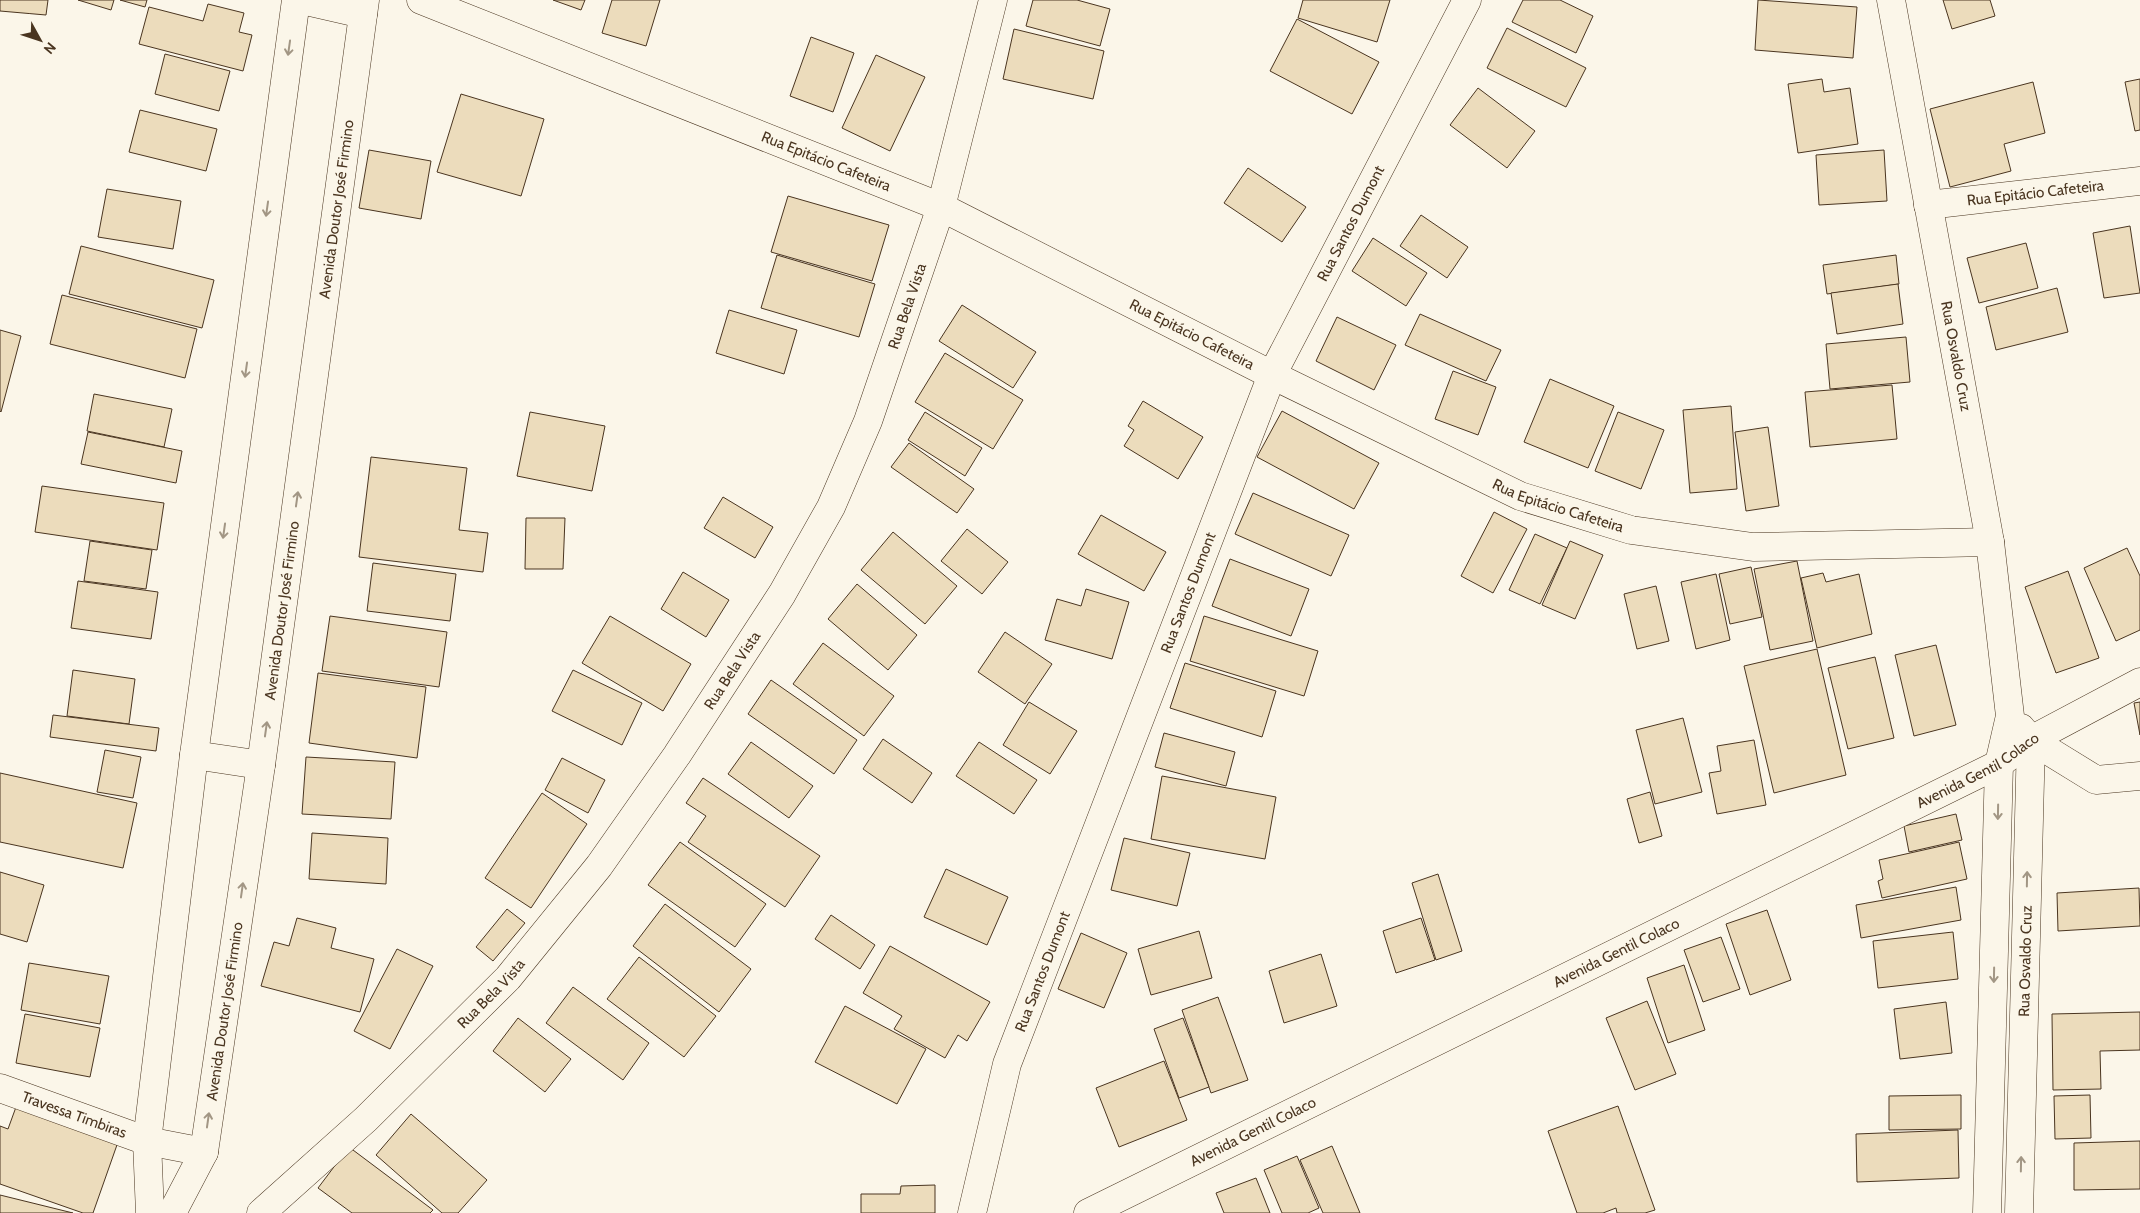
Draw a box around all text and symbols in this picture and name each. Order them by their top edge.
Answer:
north arrow [15,15,65,65]
text: N [40,39,60,58]
one-way arrow [284,40,294,56]
street label: Avenida Doutor José Firmino [316,119,358,300]
street label: Rua Epitácio Cafeteira [759,127,894,195]
street label: Rua Santos Dumont [1313,163,1388,284]
street label: Rua Epitácio Cafeteira [1966,176,2105,210]
one-way arrow [262,201,272,217]
street label: Rua Bela Vista [884,260,930,351]
street label: Rua Epitácio Cafeteira [1126,295,1258,374]
street label: Rua Osvaldo Cruz [1937,300,1975,413]
one-way arrow [241,362,251,378]
street label: Rua Epitácio Cafeteira [1489,475,1627,536]
one-way arrow [292,491,302,507]
street label: Avenida Doutor José Firmino [261,520,303,701]
one-way arrow [219,523,229,539]
street label: Rua Santos Dumont [1157,530,1220,656]
street label: Rua Bela Vista [700,627,765,713]
one-way arrow [261,722,271,738]
street label: Avenida Gentil Colaco [1914,729,2042,812]
one-way arrow [1993,804,2003,820]
one-way arrow [2022,872,2032,888]
one-way arrow [238,882,248,898]
street label: Rua Osvaldo Cruz [2015,905,2036,1017]
street label: Rua Santos Dumont [1011,909,1074,1035]
street label: Avenida Gentil Colaco [1550,914,1682,991]
street label: Avenida Doutor José Firmino [203,921,247,1102]
street label: Rua Bela Vista [454,955,529,1032]
one-way arrow [1989,967,1998,983]
street label: Travessa Timbiras [20,1088,129,1142]
street label: Avenida Gentil Colaco [1187,1093,1319,1170]
one-way arrow [204,1112,214,1128]
one-way arrow [2016,1157,2025,1173]

